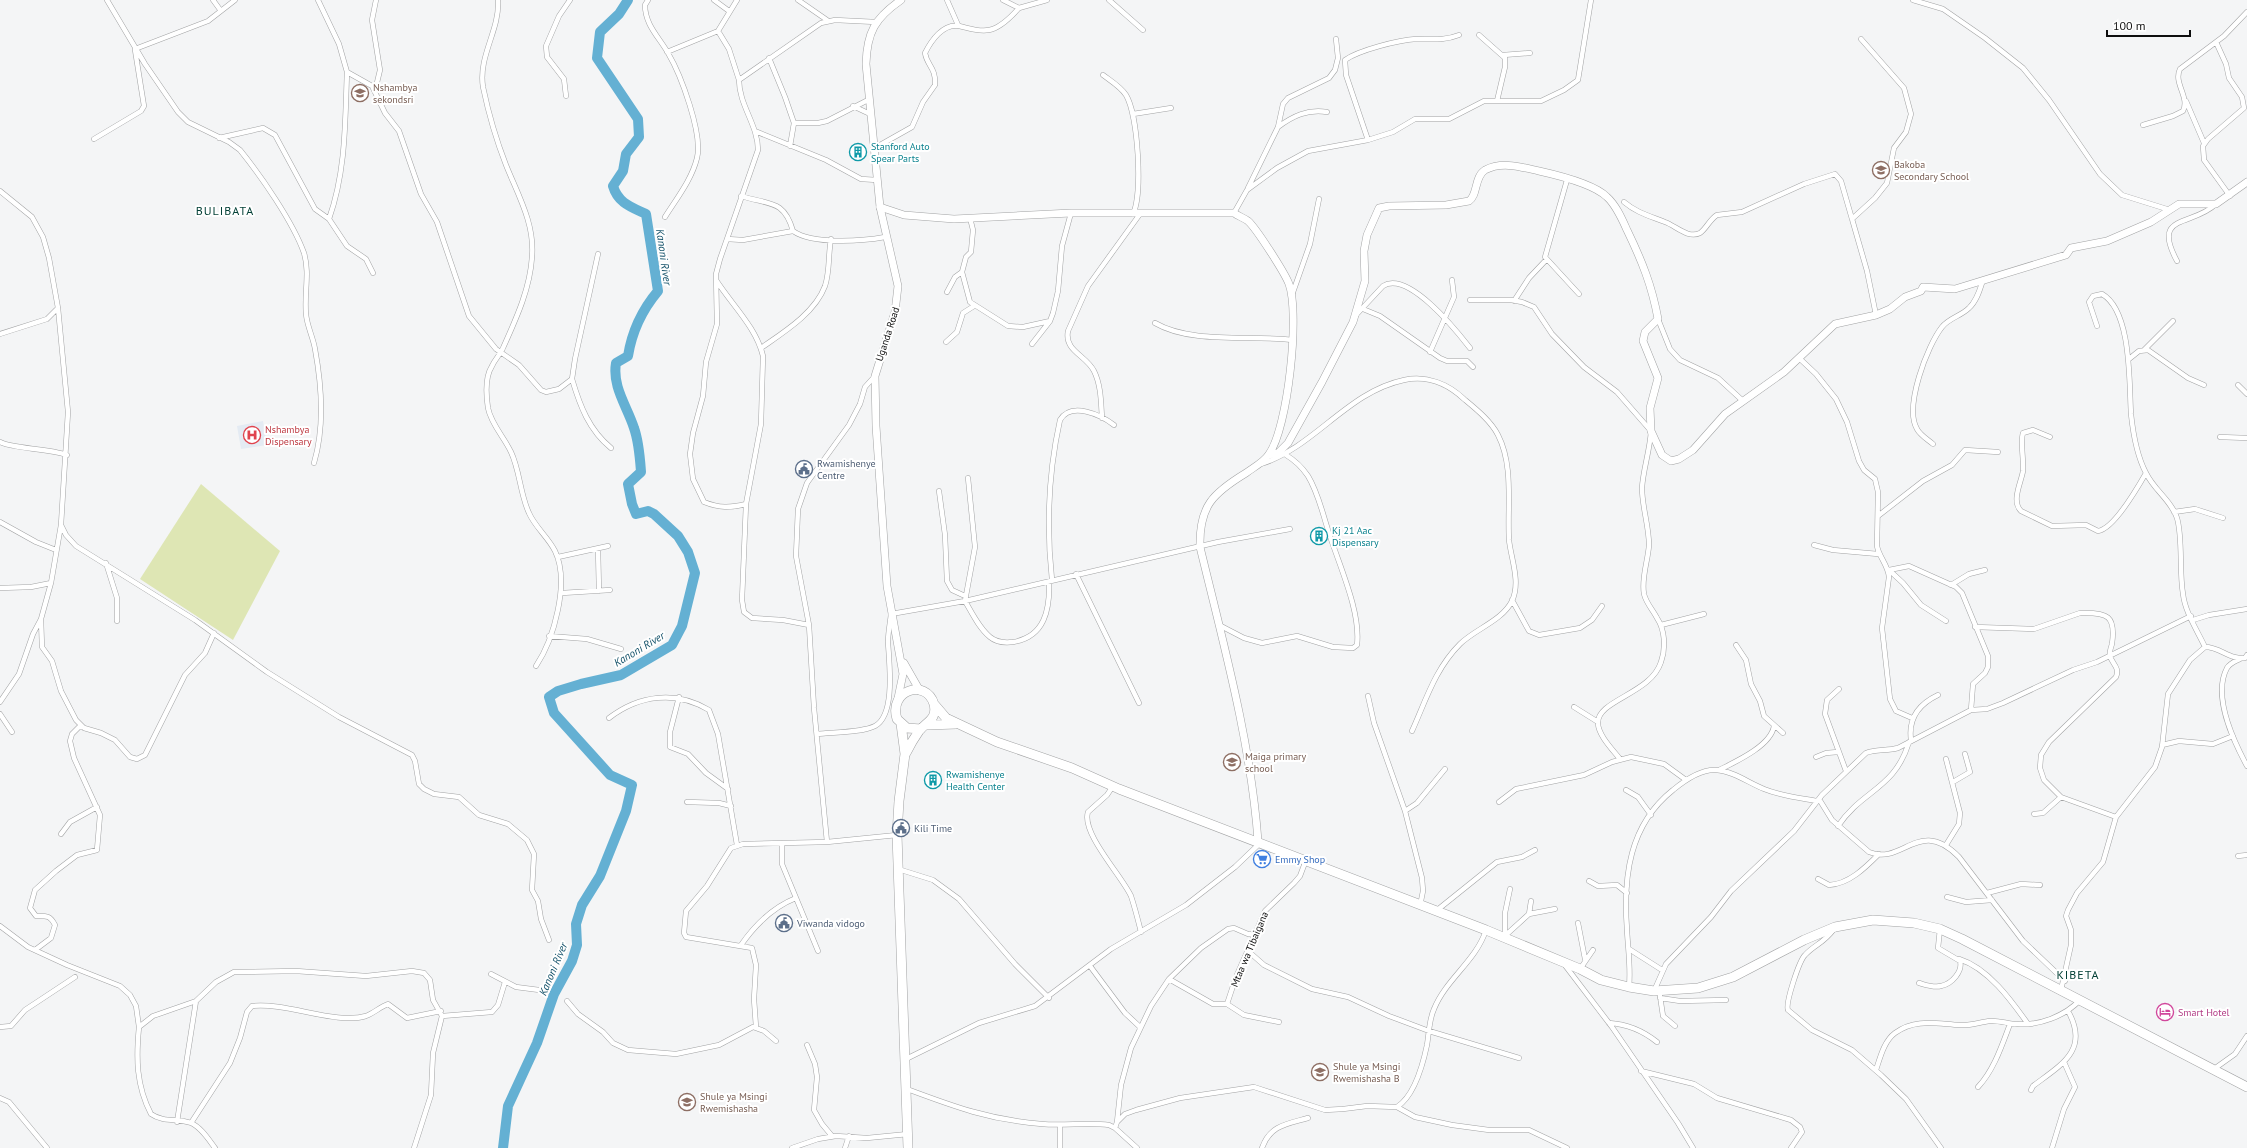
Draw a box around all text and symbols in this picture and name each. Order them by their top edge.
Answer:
scale bar [2107,12,2190,38]
text: 100 m [2113,18,2146,33]
place label: Nshambya sekondsri [373,81,417,106]
school or university icon: Nshambya sekondsri [350,83,370,103]
place label: Stanford Auto Spear Parts [871,140,930,165]
building icon: Stanford Auto Spear Parts [848,142,868,162]
place label: Bakoba Secondary School [1894,158,1969,183]
school or university icon: Bakoba Secondary School [1871,160,1891,180]
district label: BULIBATA [196,203,254,218]
water label: Kanoni River [653,228,675,287]
street label: Uganda Road [873,305,902,363]
place label: Nshambya Dispensary [265,423,312,448]
hospital icon: Nshambya Dispensary [242,425,262,445]
place label: Rwamishenye Centre [817,457,876,482]
public building icon: Rwamishenye Centre [794,459,814,479]
place label: Kj 21 Aac Dispensary [1332,524,1379,549]
building icon: Kj 21 Aac Dispensary [1309,526,1329,546]
water label: Kanoni River [611,628,668,670]
place label: Maiga primary school [1245,750,1307,775]
school or university icon: Maiga primary school [1222,752,1242,772]
place label: Rwamishenye Health Center [946,768,1005,793]
building icon: Rwamishenye Health Center [923,770,943,790]
public building icon: Kili Time [891,818,911,838]
place label: Kili Time [914,822,952,835]
supermarket icon: Emmy Shop [1252,849,1272,869]
place label: Emmy Shop [1275,853,1325,866]
street label: Mtaa wa Tibaigana [1228,910,1271,989]
public building icon: Viwanda vidogo [774,913,794,933]
place label: Viwanda vidogo [796,917,865,930]
water label: Kanoni River [536,939,571,998]
district label: KIBETA [2056,967,2100,982]
hotel icon: Smart Hotel [2155,1002,2175,1022]
place label: Smart Hotel [2178,1006,2230,1019]
place label: Shule ya Msingi Rwemishasha B [1333,1060,1400,1085]
school or university icon: Shule ya Msingi Rwemishasha B [1310,1062,1330,1082]
place label: Shule ya Msingi Rwemishasha [700,1090,767,1115]
school or university icon: Shule ya Msingi Rwemishasha [677,1092,697,1112]

